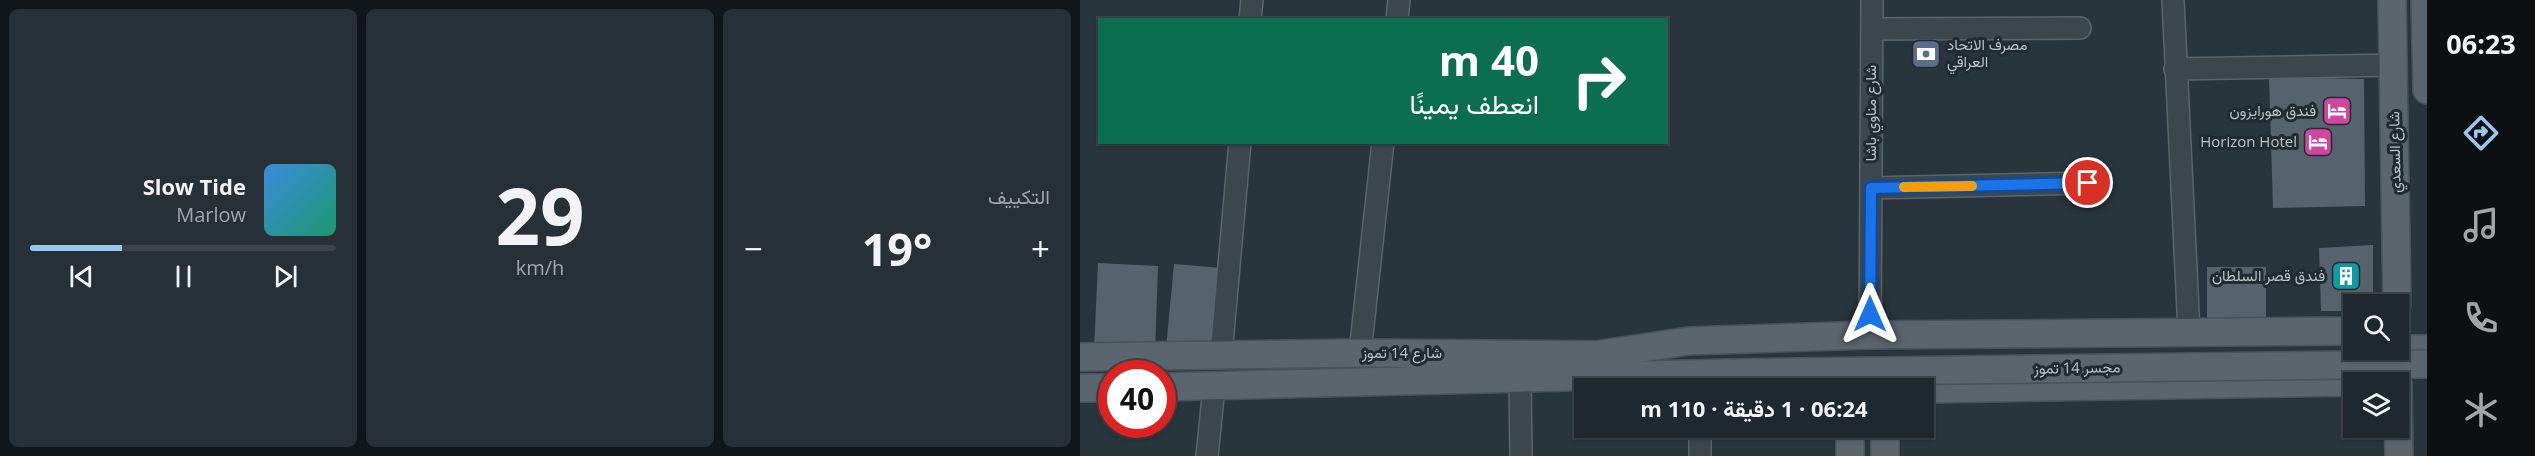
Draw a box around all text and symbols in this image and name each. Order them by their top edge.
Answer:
text: 06:23 [2446,25,2516,62]
text: 40 m [1439,31,1539,88]
place label: مصرف الاتحاد العراقي [1947,34,2028,75]
bank icon: مصرف الاتحاد العراقي [1910,38,1942,70]
icon: right [1560,42,1638,120]
street label: شارع مناوي باشا [1860,65,1884,161]
text: انعطف يمينًا [1409,85,1539,122]
hotel icon: فندق هورايزون [2321,95,2353,127]
place label: فندق هورايزون [2230,100,2316,120]
street label: شارع السعدي [2383,111,2409,193]
icon: directions [2460,112,2502,154]
hotel icon: Horizon Hotel [2302,126,2334,158]
place label: Horizon Hotel [2200,131,2297,151]
pin [2062,157,2113,208]
text: 29 [495,162,585,268]
icon: arrive [2071,166,2104,199]
text: Slow Tide [143,171,246,201]
text: التكييف [988,183,1050,210]
text: Marlow [176,201,246,228]
icon: music [2460,204,2502,246]
text: 19° [862,218,932,279]
text: − [744,226,763,271]
text: + [1031,226,1050,271]
text: km/h [516,254,564,281]
icon: previous [65,260,98,293]
icon: pause [167,260,200,293]
icon: next [269,260,302,293]
building icon: فندق قصر السلطان [2330,260,2362,292]
place label: فندق قصر السلطان [2212,265,2325,285]
position arrow [1838,282,1902,346]
map controls [2343,294,2409,438]
button: search [2343,294,2409,360]
icon: phone [2460,297,2502,339]
street label: شارع 14 تموز [1361,342,1442,364]
street label: مجسر 14 تموز [2032,356,2120,378]
speed limit sign: 40 [1098,360,1176,438]
button: layers [2343,372,2409,438]
icon: climate [2460,389,2502,431]
text: 06:24 · 1 دقيقة · 110 m [1640,393,1868,423]

